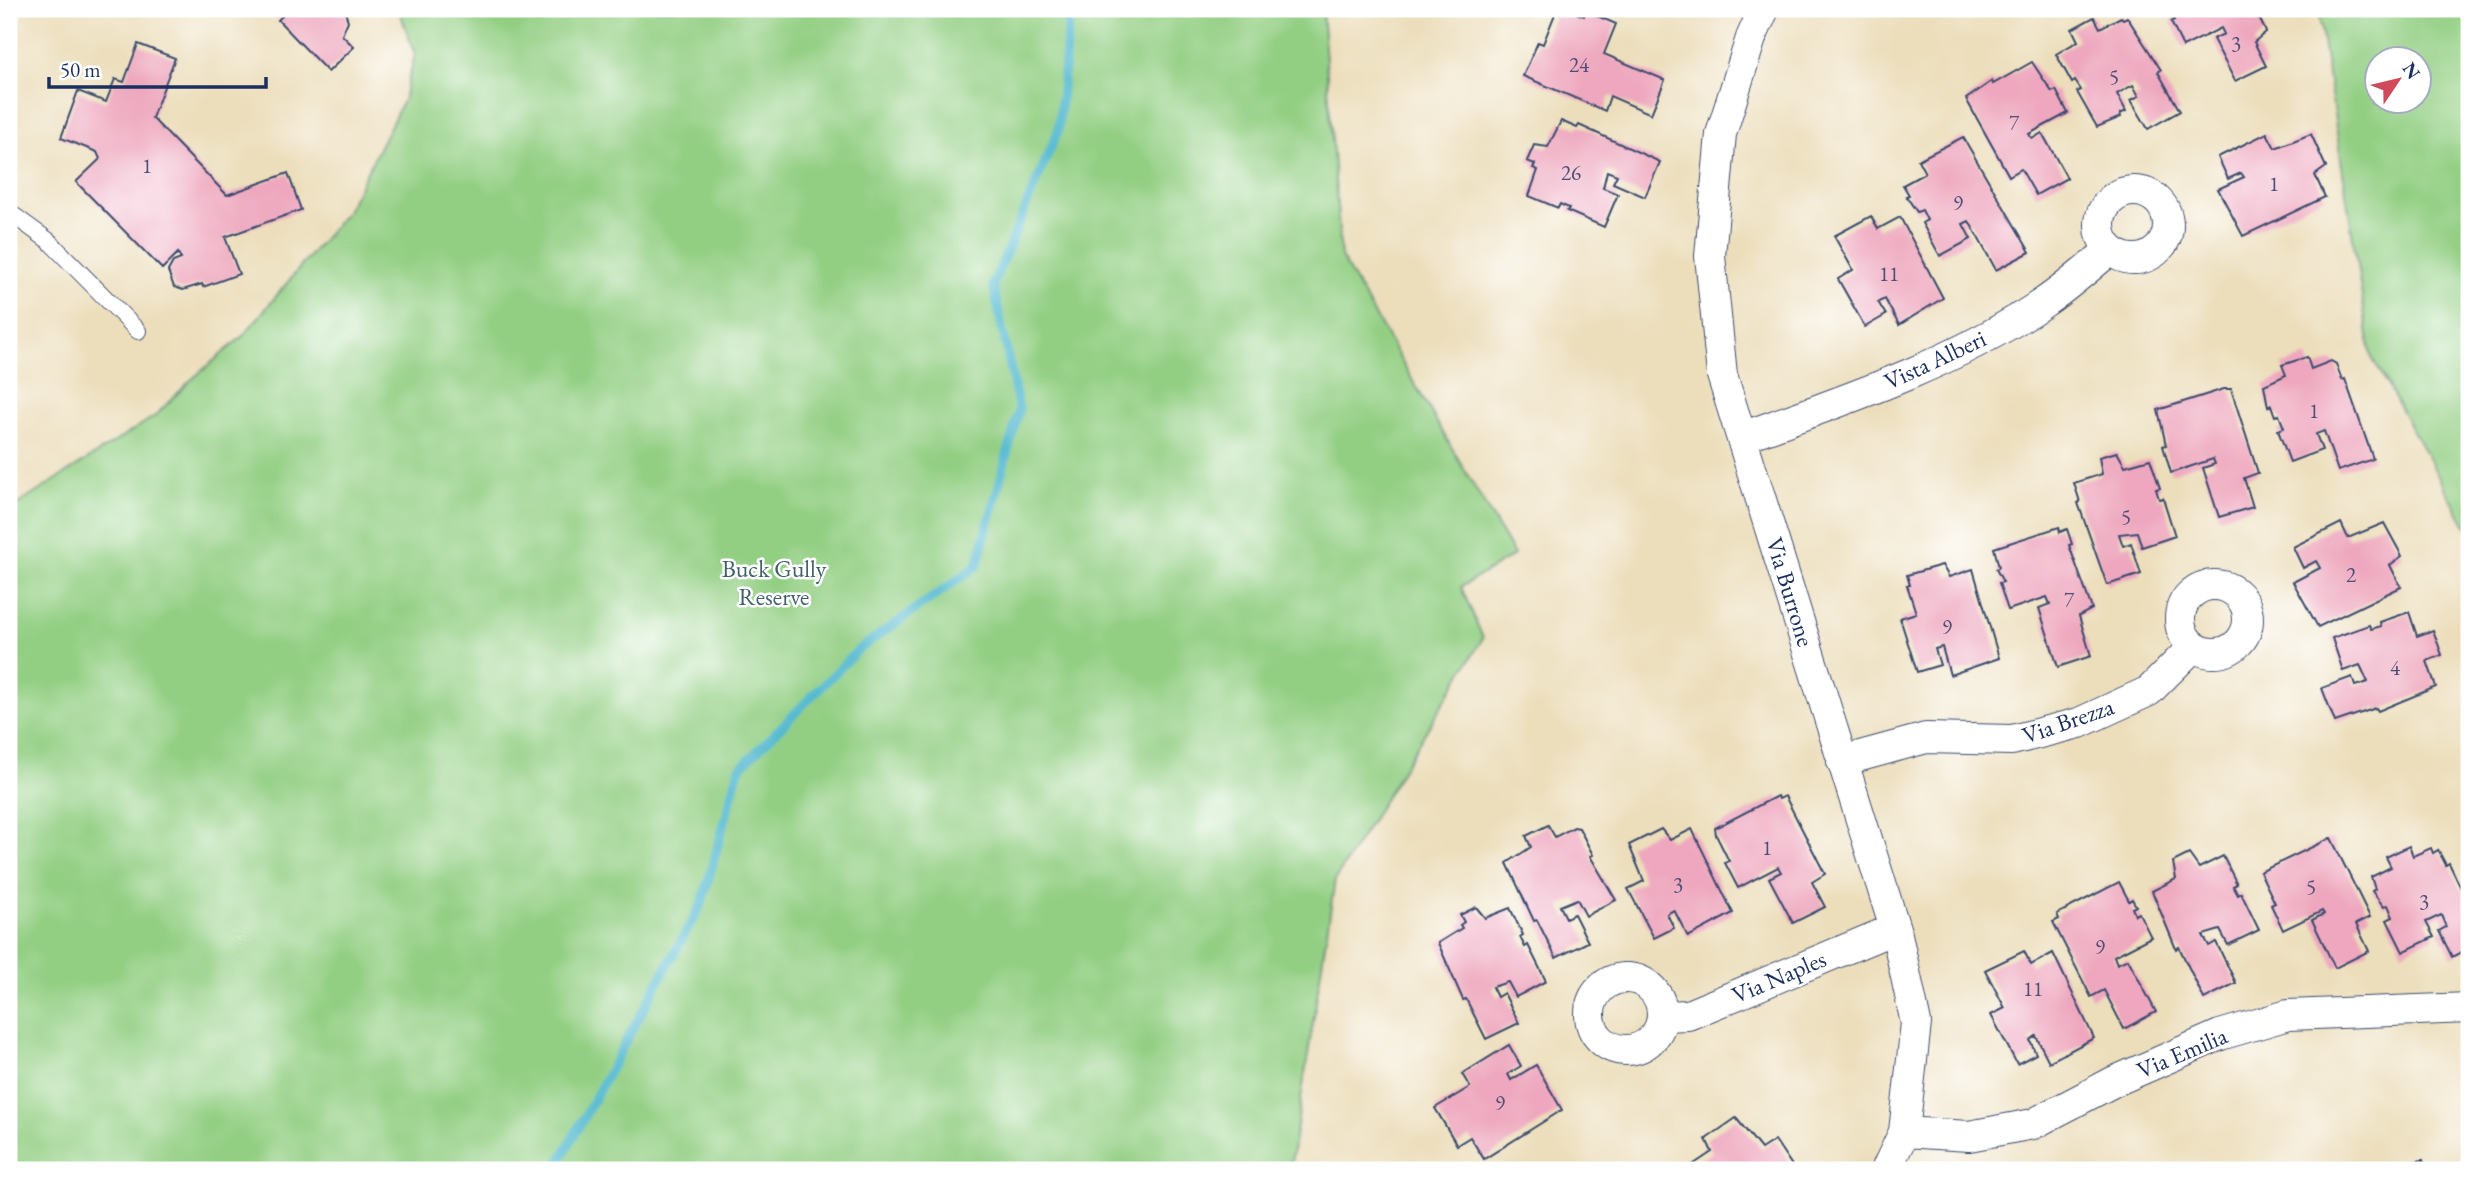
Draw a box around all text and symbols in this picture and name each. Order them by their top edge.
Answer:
house number: 3 [2231,30,2241,57]
scale bar [49,46,266,90]
north arrow [2362,46,2432,116]
house number: 24 [1569,51,1590,78]
text: 50 m [60,56,101,83]
text: N [2397,57,2427,85]
house number: 5 [2109,63,2119,90]
house number: 7 [2009,109,2020,136]
house number: 1 [142,152,152,179]
house number: 26 [1561,159,1581,186]
house number: 1 [2269,170,2279,197]
house number: 9 [1953,189,1963,216]
house number: 11 [1879,260,1899,287]
street label: Vista Alberi [1879,322,1991,397]
house number: 1 [2309,397,2319,424]
house number: 5 [2121,503,2131,530]
street label: Via Burrone [1759,533,1822,650]
park label: Buck Gully Reserve [722,553,827,612]
house number: 2 [2346,561,2356,588]
house number: 7 [2064,586,2075,613]
house number: 9 [1942,613,1952,640]
house number: 4 [2390,654,2401,681]
street label: Via Brezza [2018,690,2118,751]
house number: 1 [1762,834,1772,861]
house number: 3 [1673,871,1683,898]
house number: 5 [2306,873,2316,900]
house number: 3 [2419,888,2429,915]
house number: 9 [2095,933,2105,960]
street label: Via Naples [1727,943,1831,1010]
house number: 11 [2023,975,2043,1002]
street label: Via Emilia [2132,1020,2232,1085]
house number: 9 [1495,1089,1505,1116]

